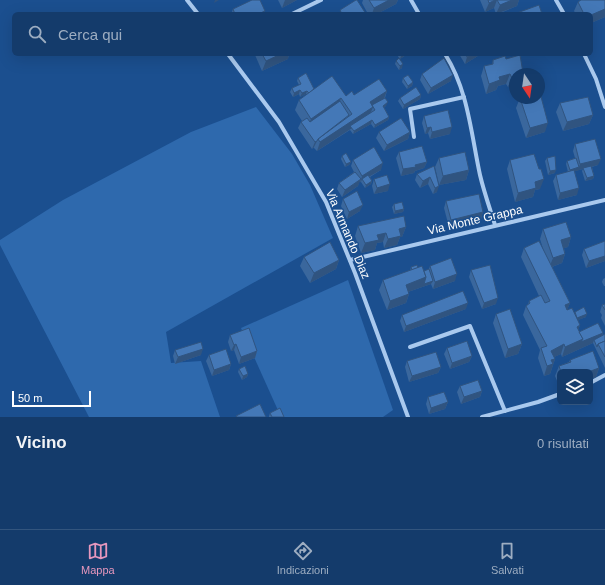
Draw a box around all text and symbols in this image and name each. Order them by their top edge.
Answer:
search box [12,12,593,56]
icon: search [26,23,48,45]
text: Cerca qui [58,26,122,43]
north arrow [509,68,545,104]
street label: Via Armando Diaz [323,187,373,281]
street label: Via Monte Grappa [426,202,524,238]
map controls [557,369,593,405]
button: layers [557,369,593,405]
scale bar [12,389,91,408]
text: 50 m [18,392,42,404]
text: Vicino [16,433,67,452]
text: 0 risultati [537,436,589,451]
tab: Mappa [81,540,115,576]
tab: Indicazioni [277,540,329,576]
tab: Salvati [491,540,524,576]

